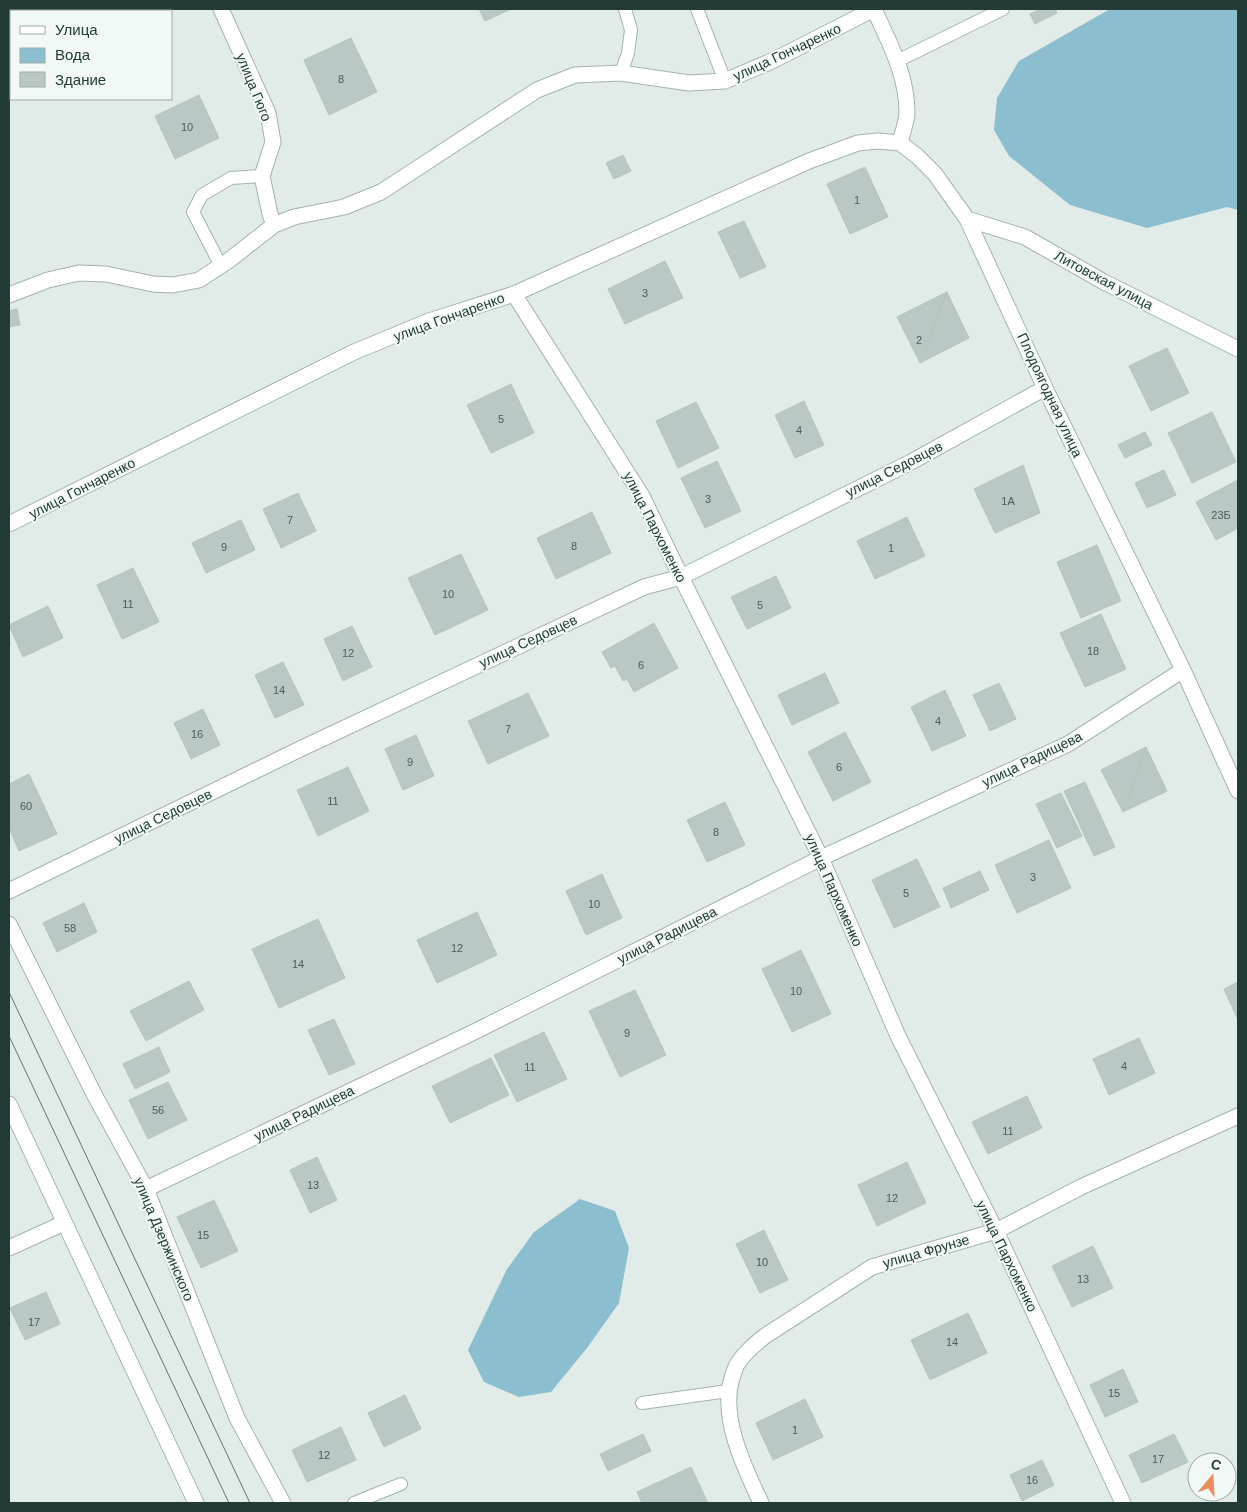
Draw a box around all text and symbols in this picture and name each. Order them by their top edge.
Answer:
legend [10,10,172,100]
street label: улица Гончаренко [731,20,844,84]
text: Улица [55,21,98,38]
text: Вода [55,46,91,63]
street label: улица Гюго [233,51,275,124]
text: Здание [55,71,106,88]
house number: 8 [338,73,344,85]
house number: 10 [181,121,193,133]
house number: 1 [854,194,860,206]
street label: Литовская улица [1052,247,1156,313]
house number: 3 [642,287,648,299]
street label: улица Гончаренко [391,289,507,345]
street label: Плодоягодная улица [1014,330,1086,460]
house number: 2 [916,334,922,346]
house number: 5 [498,413,504,425]
house number: 4 [796,424,802,436]
street label: улица Седовцев [843,438,945,500]
street label: улица Гончаренко [26,454,138,522]
street label: улица Пархоменко [620,469,690,585]
house number: 3 [705,493,711,505]
house number: 1А [1001,495,1015,507]
house number: 23Б [1211,509,1231,521]
house number: 7 [287,514,293,526]
house number: 8 [571,540,577,552]
house number: 9 [221,541,227,553]
house number: 1 [888,542,894,554]
house number: 10 [442,588,454,600]
house number: 11 [122,598,134,610]
house number: 5 [757,599,763,611]
street label: улица Седовцев [476,611,580,671]
house number: 18 [1087,645,1099,657]
house number: 12 [342,647,354,659]
house number: 6 [638,659,644,671]
house number: 14 [273,684,285,696]
house number: 4 [935,715,941,727]
house number: 7 [505,723,511,735]
house number: 16 [191,728,203,740]
street label: улица Радищева [979,728,1085,790]
house number: 9 [407,756,413,768]
house number: 6 [836,761,842,773]
street label: улица Седовцев [112,785,214,847]
house number: 11 [327,795,339,807]
house number: 60 [20,800,32,812]
house number: 8 [713,826,719,838]
street label: улица Пархоменко [802,831,866,949]
house number: 3 [1030,871,1036,883]
house number: 5 [903,887,909,899]
house number: 10 [588,898,600,910]
street label: улица Радищева [615,903,719,967]
house number: 58 [64,922,76,934]
house number: 12 [451,942,463,954]
house number: 14 [292,958,304,970]
house number: 10 [790,985,802,997]
house number: 9 [624,1027,630,1039]
house number: 4 [1121,1060,1127,1072]
house number: 11 [524,1061,536,1073]
street label: улица Радищева [251,1082,357,1144]
house number: 56 [152,1104,164,1116]
house number: 11 [1002,1125,1014,1137]
street label: улица Дзержинского [131,1175,197,1303]
house number: 13 [307,1179,319,1191]
house number: 12 [886,1192,898,1204]
street label: улица Пархоменко [973,1198,1041,1314]
house number: 15 [197,1229,209,1241]
street label: улица Фрунзе [881,1231,971,1271]
house number: 10 [756,1256,768,1268]
house number: 13 [1077,1273,1089,1285]
house number: 17 [28,1316,40,1328]
house number: 14 [946,1336,958,1348]
house number: 15 [1108,1387,1120,1399]
house number: 1 [792,1424,798,1436]
house number: 12 [318,1449,330,1461]
north arrow [1187,1452,1237,1502]
house number: 17 [1152,1453,1164,1465]
text: С [1209,1455,1223,1474]
house number: 16 [1026,1474,1038,1486]

